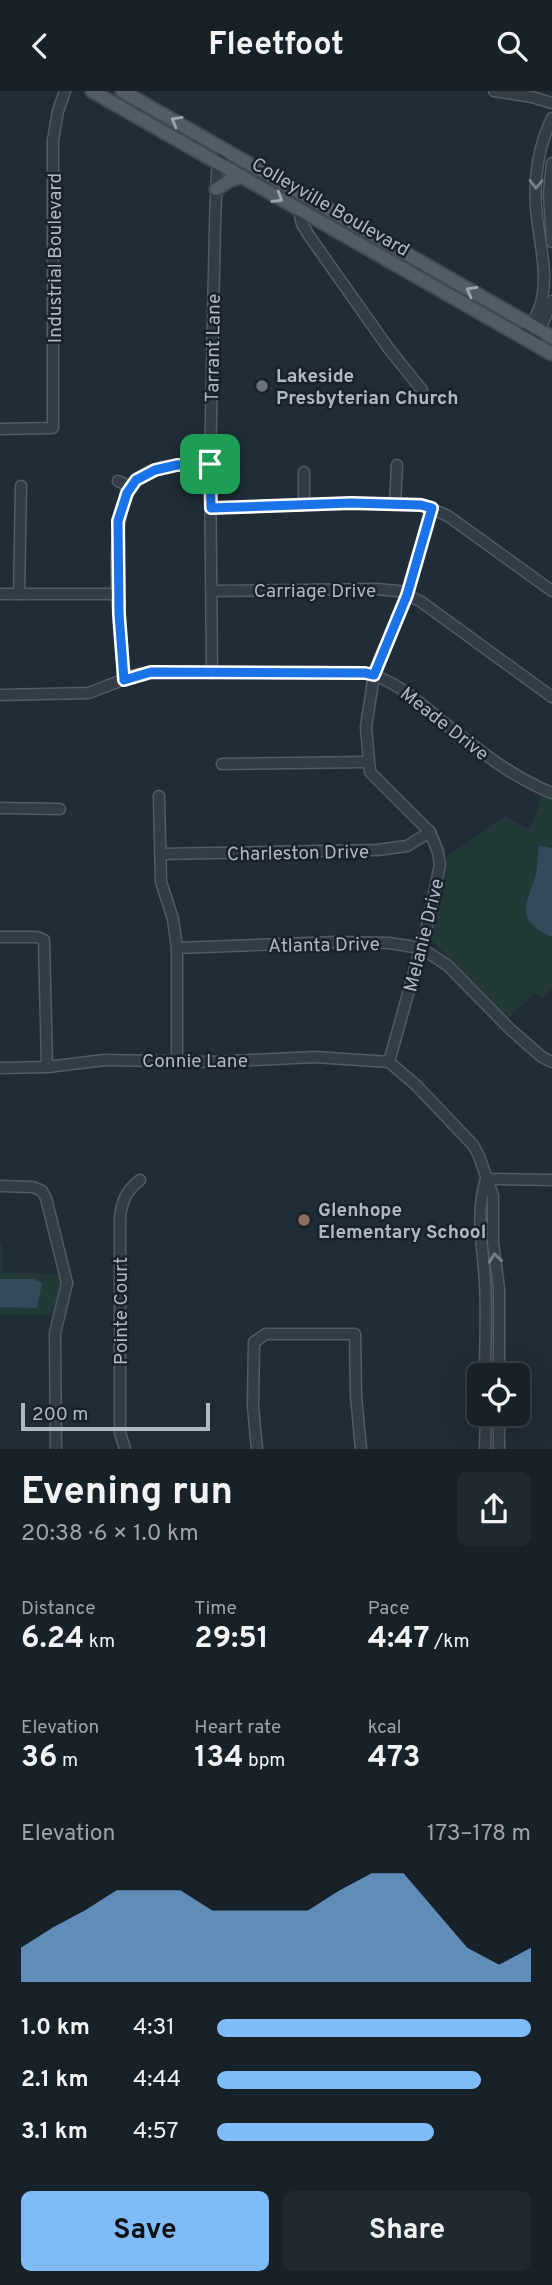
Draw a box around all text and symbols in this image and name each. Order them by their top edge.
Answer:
text: Fleetfoot [208,26,344,66]
icon: back [21,27,59,65]
icon: search [493,27,531,65]
one-way arrow [171,117,184,130]
street label: Colleyville Boulevard [247,153,413,263]
street label: Industrial Boulevard [44,173,68,343]
one-way arrow [528,179,544,189]
one-way arrow [271,190,284,203]
one-way arrow [466,286,478,299]
street label: Tarrant Lane [201,293,227,403]
place label: Lakeside Presbyterian Church [276,365,459,411]
marker: Lakeside Presbyterian Church [254,378,270,394]
pin [180,434,240,494]
icon: arrive [191,445,229,483]
street label: Carriage Drive [254,580,376,604]
street label: Meade Drive [395,682,493,767]
street label: Charleston Drive [227,841,369,867]
street label: Melanie Drive [399,876,451,995]
street label: Atlanta Drive [268,933,380,959]
street label: Connie Lane [142,1050,248,1074]
place label: Glenhope Elementary School [318,1199,486,1245]
marker: Glenhope Elementary School [296,1212,312,1228]
one-way arrow [487,1253,502,1264]
street label: Pointe Court [110,1257,134,1365]
map controls [467,1363,530,1426]
button: locate [467,1363,530,1426]
scale bar [21,1399,210,1431]
text: 200 m [32,1403,88,1427]
text: Evening run [21,1469,233,1518]
button: share [457,1472,531,1546]
text: 20:38 · 6 × 1.0 km [21,1520,199,1549]
text: Distance [21,1597,96,1621]
text: Time [194,1597,237,1621]
text: Pace [368,1597,409,1621]
text: 6.24 [21,1621,84,1658]
text: 29:51 [194,1621,269,1658]
text: 4:47 [368,1621,430,1658]
text: km [84,1630,115,1654]
text: /km [430,1630,470,1654]
text: Elevation [21,1716,99,1740]
text: Heart rate [194,1716,281,1740]
text: kcal [368,1716,401,1740]
text: 36 [21,1740,57,1777]
text: 134 [194,1740,244,1777]
text: 473 [368,1740,421,1777]
text: m [57,1749,78,1773]
text: bpm [244,1749,285,1773]
text: Elevation [21,1820,116,1849]
text: 173–178 m [427,1820,531,1849]
text: 1.0 km [21,2014,90,2043]
text: 4:31 [133,2014,175,2043]
text: 2.1 km [21,2066,89,2095]
text: 4:44 [133,2066,181,2095]
text: 3.1 km [21,2118,88,2147]
text: 4:57 [133,2118,179,2147]
button: Save [21,2191,269,2271]
button: Share [283,2191,531,2271]

